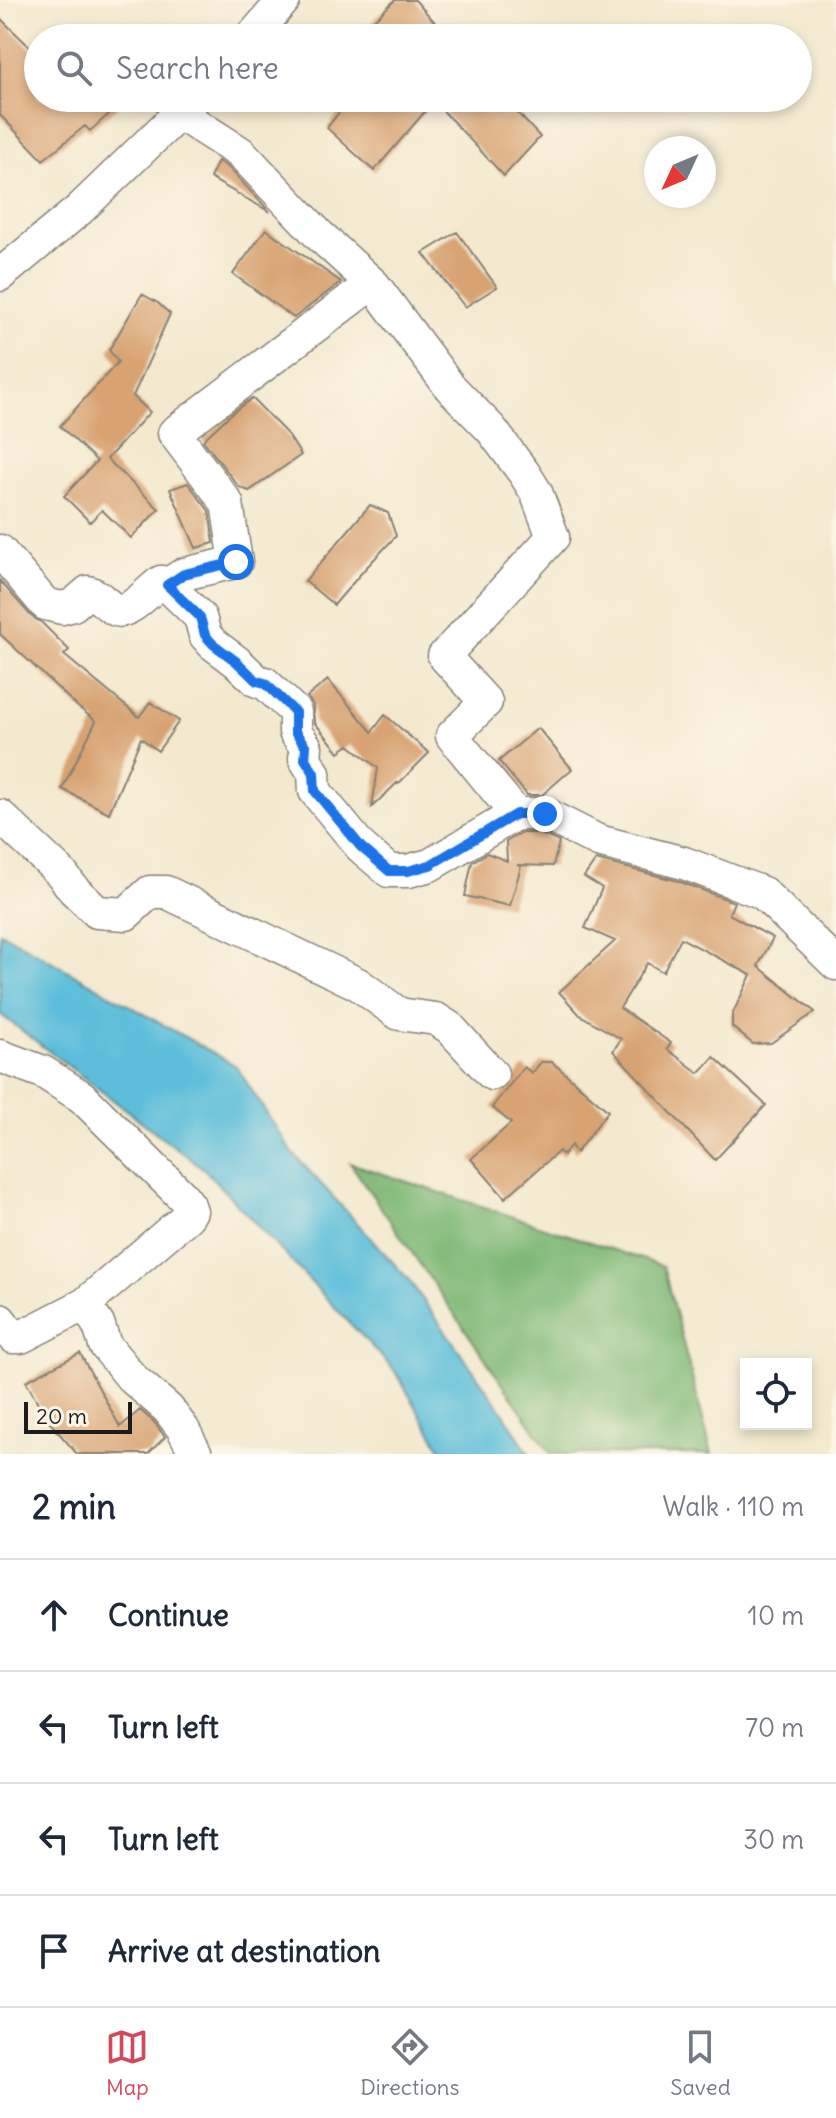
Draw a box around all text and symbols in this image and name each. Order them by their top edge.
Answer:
search box [24,24,812,112]
icon: search [52,46,96,90]
text: Search here [116,49,279,87]
north arrow [644,136,716,208]
route start [218,544,254,580]
route end [527,796,563,832]
map controls [740,1358,812,1430]
button: locate [740,1358,812,1430]
scale bar [24,1398,132,1434]
text: 20 m [36,1402,87,1430]
text: 2 min [32,1485,116,1528]
text: Walk · 110 m [662,1490,804,1523]
icon: ahead [32,1593,76,1637]
text: Continue [108,1596,229,1634]
text: 10 m [748,1599,804,1632]
icon: left [32,1705,76,1749]
text: Turn left [108,1708,219,1746]
text: 70 m [745,1711,804,1744]
icon: left [32,1817,76,1861]
text: Turn left [108,1820,219,1858]
text: 30 m [743,1823,804,1856]
icon: arrive [32,1929,76,1973]
text: Arrive at destination [108,1932,380,1970]
tab: Map [105,2025,149,2101]
tab: Directions [360,2025,460,2101]
tab: Saved [670,2025,731,2101]

